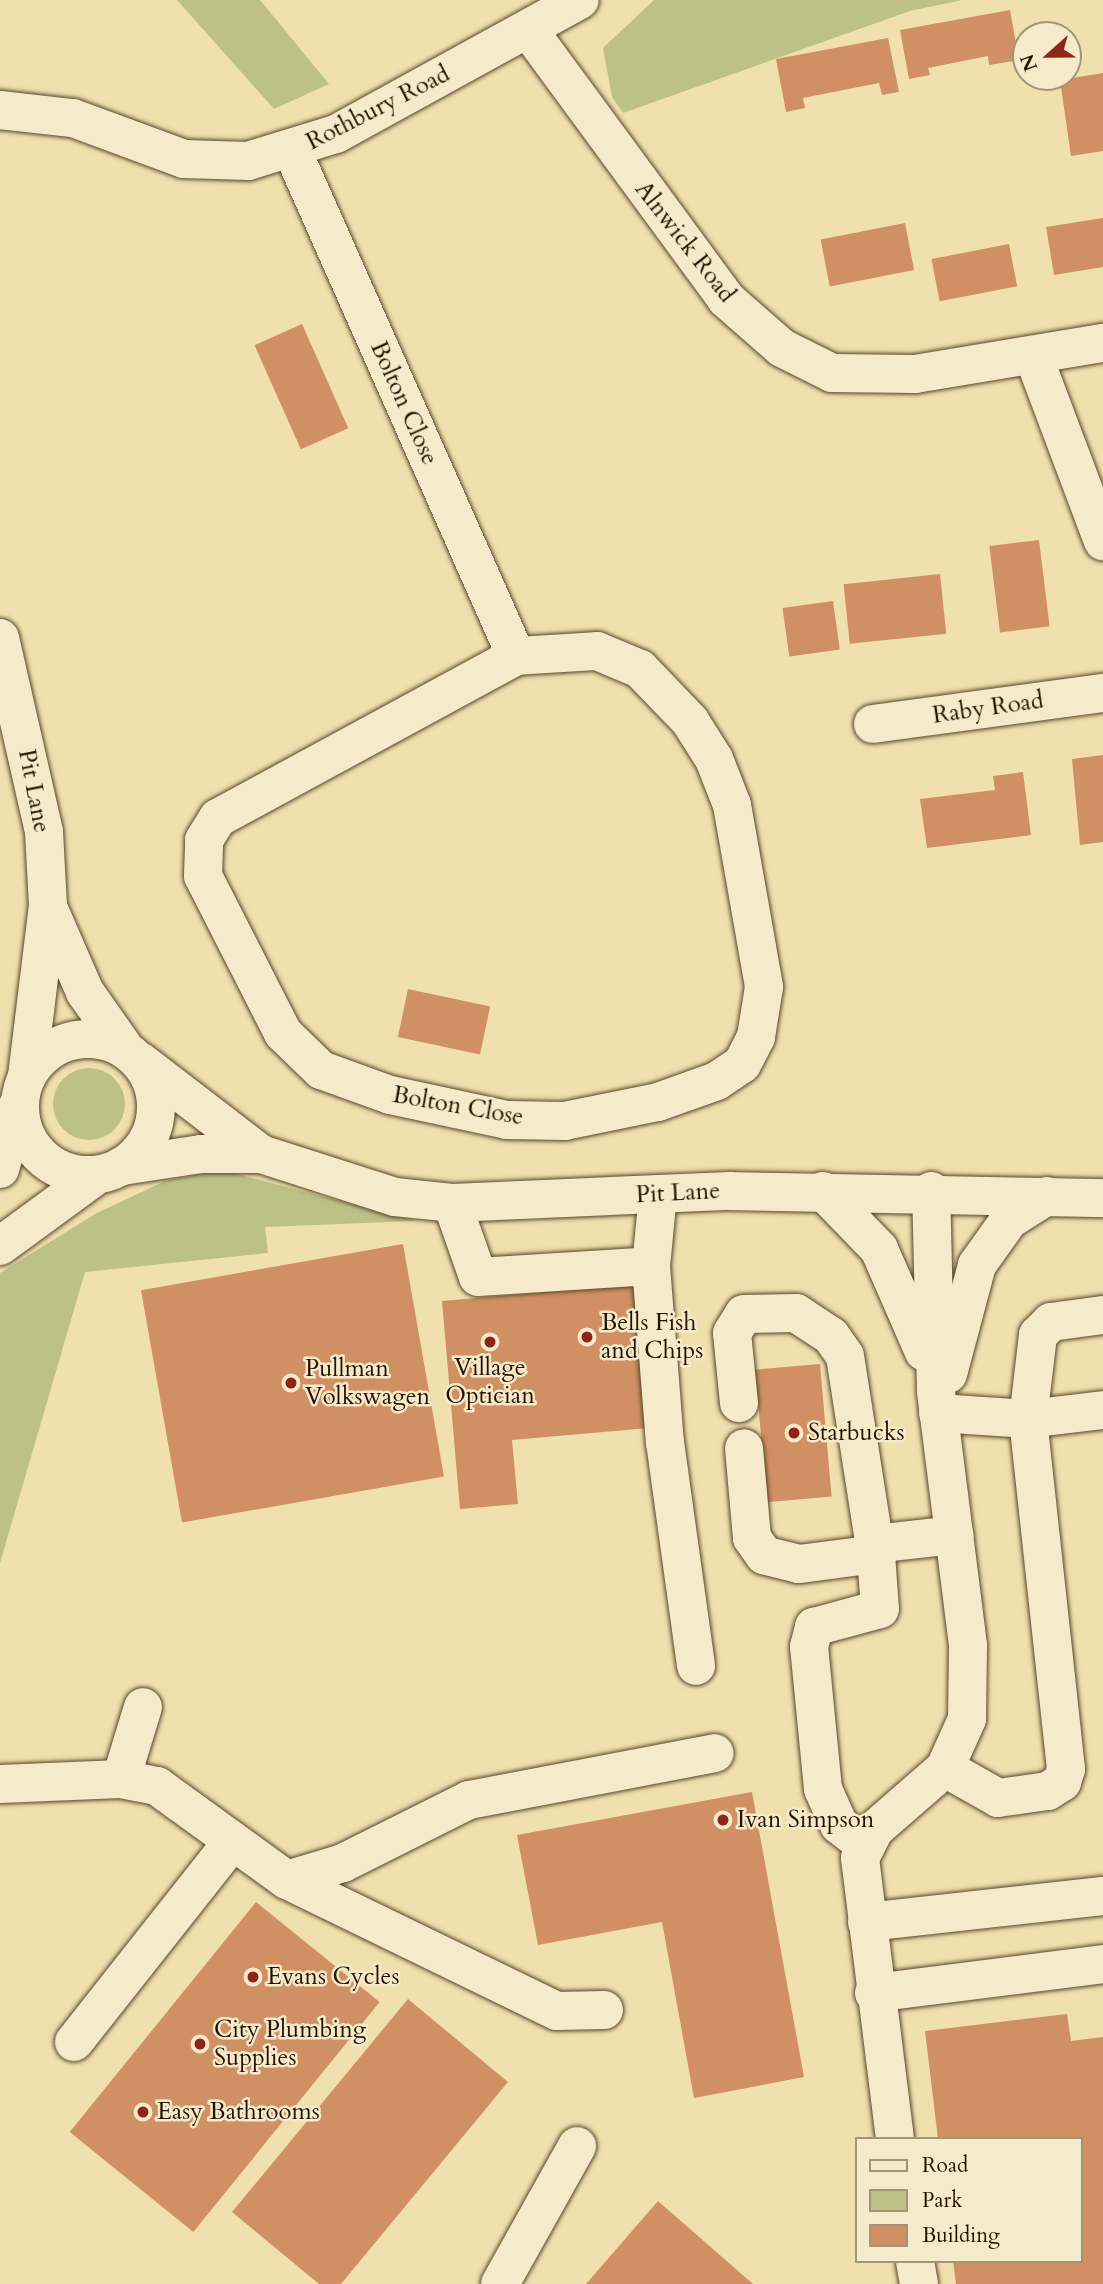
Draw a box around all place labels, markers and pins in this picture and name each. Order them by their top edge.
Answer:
place label: Bells Fish and Chips [601,1309,703,1365]
marker: Bells Fish and Chips [579,1329,595,1345]
marker: Village Optician [482,1334,498,1350]
place label: Village Optician [445,1354,535,1410]
place label: Pullman Volkswagen [305,1355,430,1411]
marker: Pullman Volkswagen [283,1375,299,1391]
place label: Starbucks [808,1419,905,1447]
marker: Starbucks [786,1425,802,1441]
place label: Ivan Simpson [737,1806,874,1834]
marker: Ivan Simpson [715,1812,731,1828]
place label: Evans Cycles [267,1963,399,1991]
marker: Evans Cycles [245,1969,261,1985]
place label: City Plumbing Supplies [214,2016,366,2072]
marker: City Plumbing Supplies [192,2036,208,2052]
place label: Easy Bathrooms [157,2098,320,2126]
marker: Easy Bathrooms [135,2104,151,2120]

